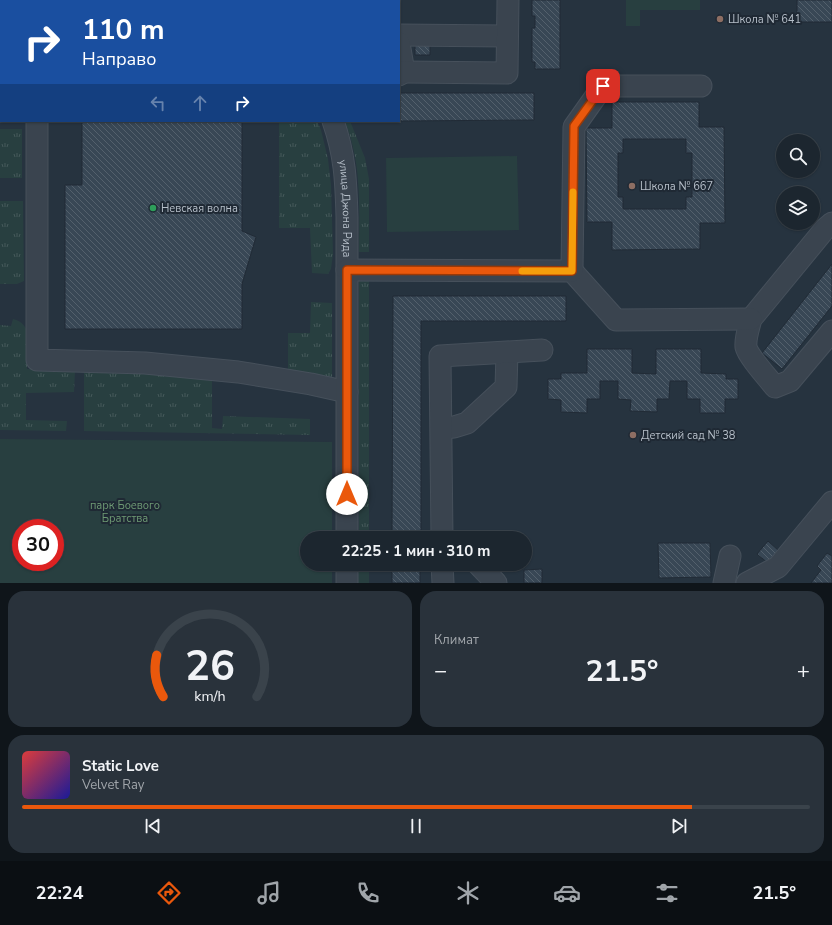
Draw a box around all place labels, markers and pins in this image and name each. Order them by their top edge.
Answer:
place label: Школа № 641 [728,12,801,27]
marker: Школа № 641 [715,14,725,24]
pin [586,69,620,103]
place label: Школа № 667 [640,179,713,194]
marker: Школа № 667 [627,181,637,191]
place label: Невская волна [161,201,238,216]
marker: Невская волна [148,203,158,213]
place label: Детский сад № 38 [641,428,736,443]
marker: Детский сад № 38 [628,430,638,440]

